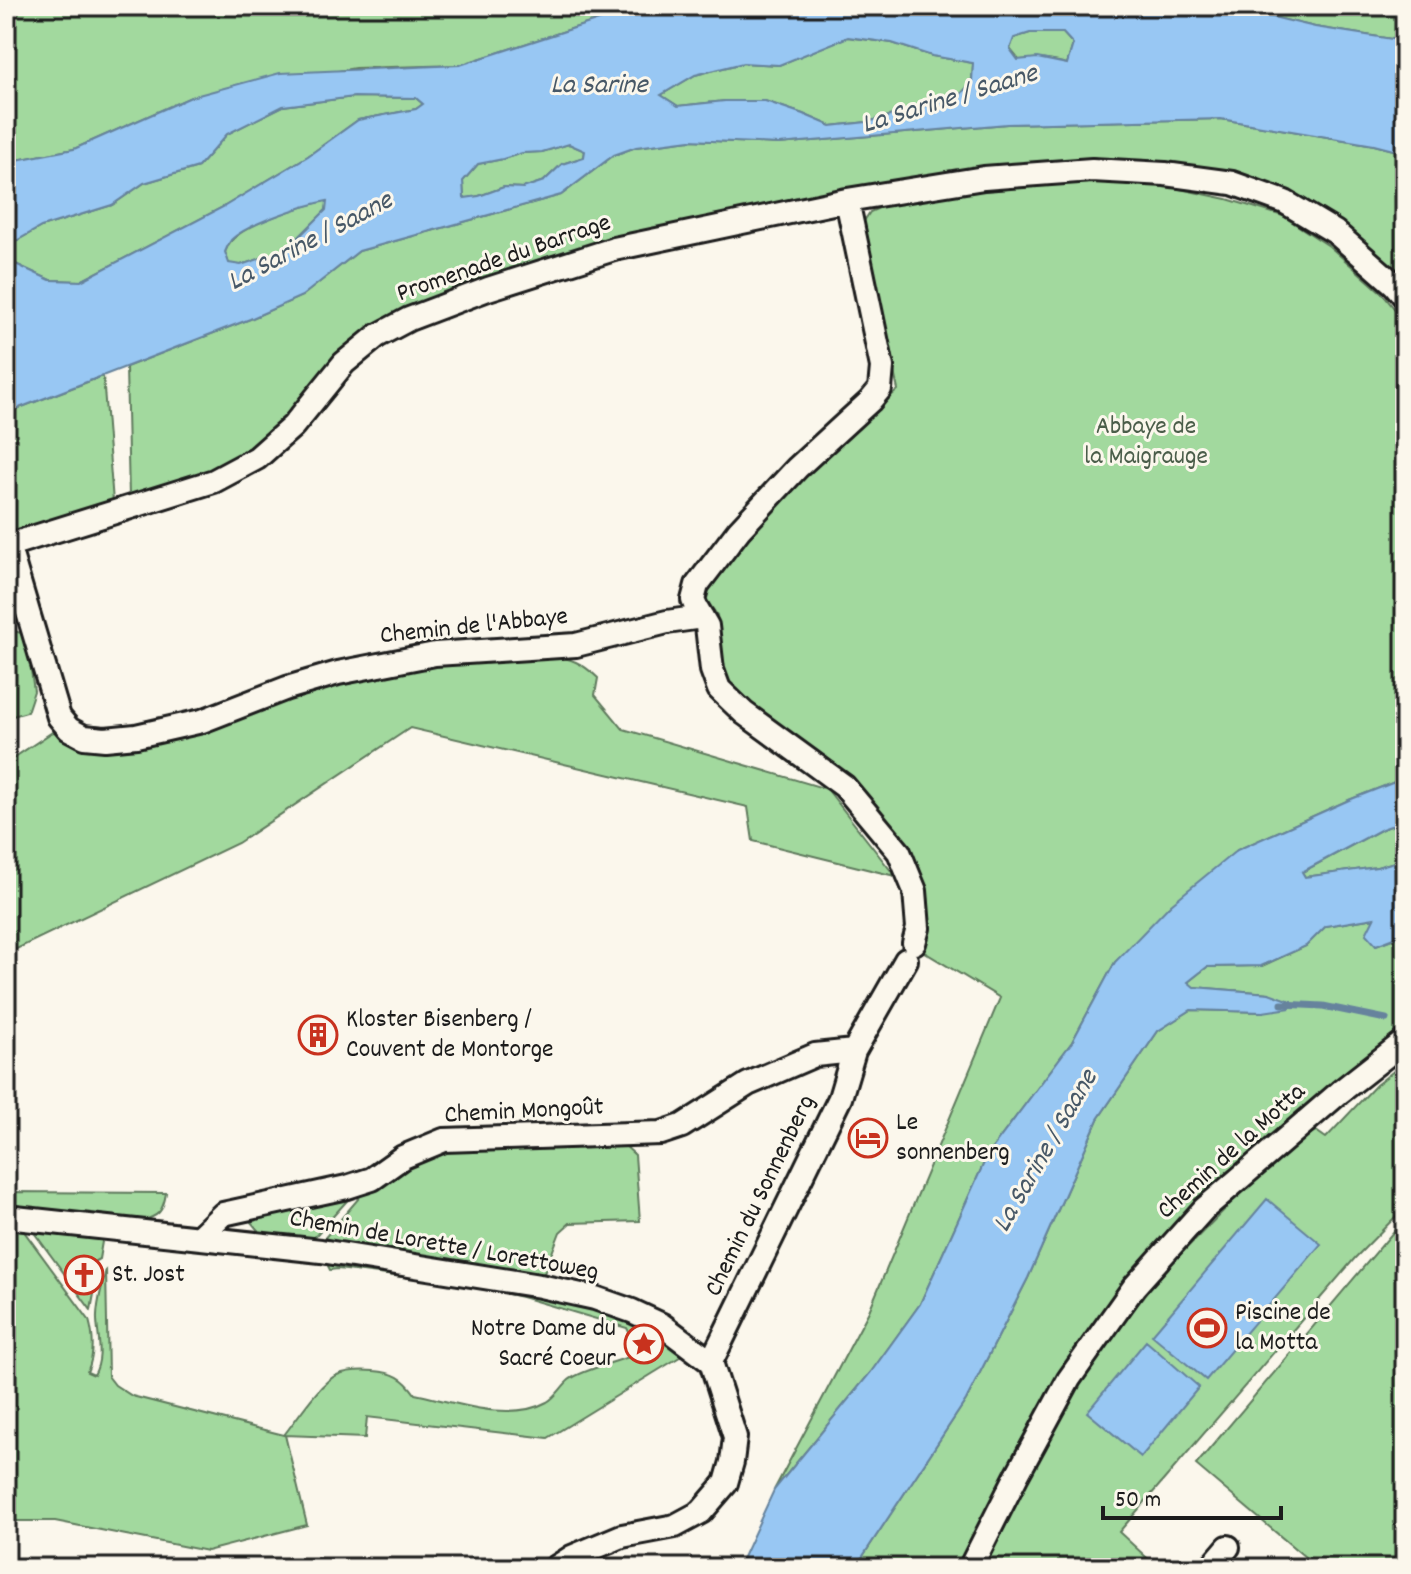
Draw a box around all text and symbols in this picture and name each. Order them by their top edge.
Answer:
water label: La Sarine / Saane [857,55,1044,147]
water label: La Sarine [550,67,649,107]
water label: La Sarine / Saane [221,182,402,303]
street label: Promenade du Barrage [392,205,616,313]
park label: Abbaye de la Maigrauge [1084,409,1208,476]
street label: Chemin de l'Abbaye [378,599,570,655]
place label: Kloster Bisenberg / Couvent de Montorge [346,1002,554,1069]
building icon: Kloster Bisenberg / Couvent de Montorge [297,1014,339,1056]
water label: La Sarine / Saane [984,1062,1111,1241]
street label: Chemin de la Motta [1149,1075,1315,1229]
street label: Chemin Mongoût [443,1089,605,1135]
street label: Chemin du Sonnenberg [696,1089,826,1303]
place label: Le sonnenberg [896,1105,1010,1172]
hotel icon: Le sonnenberg [847,1117,889,1159]
street label: Chemin de Lorette / Lorettoweg [287,1201,601,1291]
church icon: St. Jost [63,1254,105,1296]
place label: St. Jost [112,1257,185,1294]
place label: Piscine de la Motta [1235,1295,1331,1362]
sports icon: Piscine de la Motta [1186,1307,1228,1349]
place label: Notre Dame du Sacré Coeur [471,1311,616,1378]
place icon: Notre Dame du Sacré Coeur [623,1323,665,1365]
scale bar [1103,1470,1281,1520]
text: 50 m [1115,1484,1161,1518]

